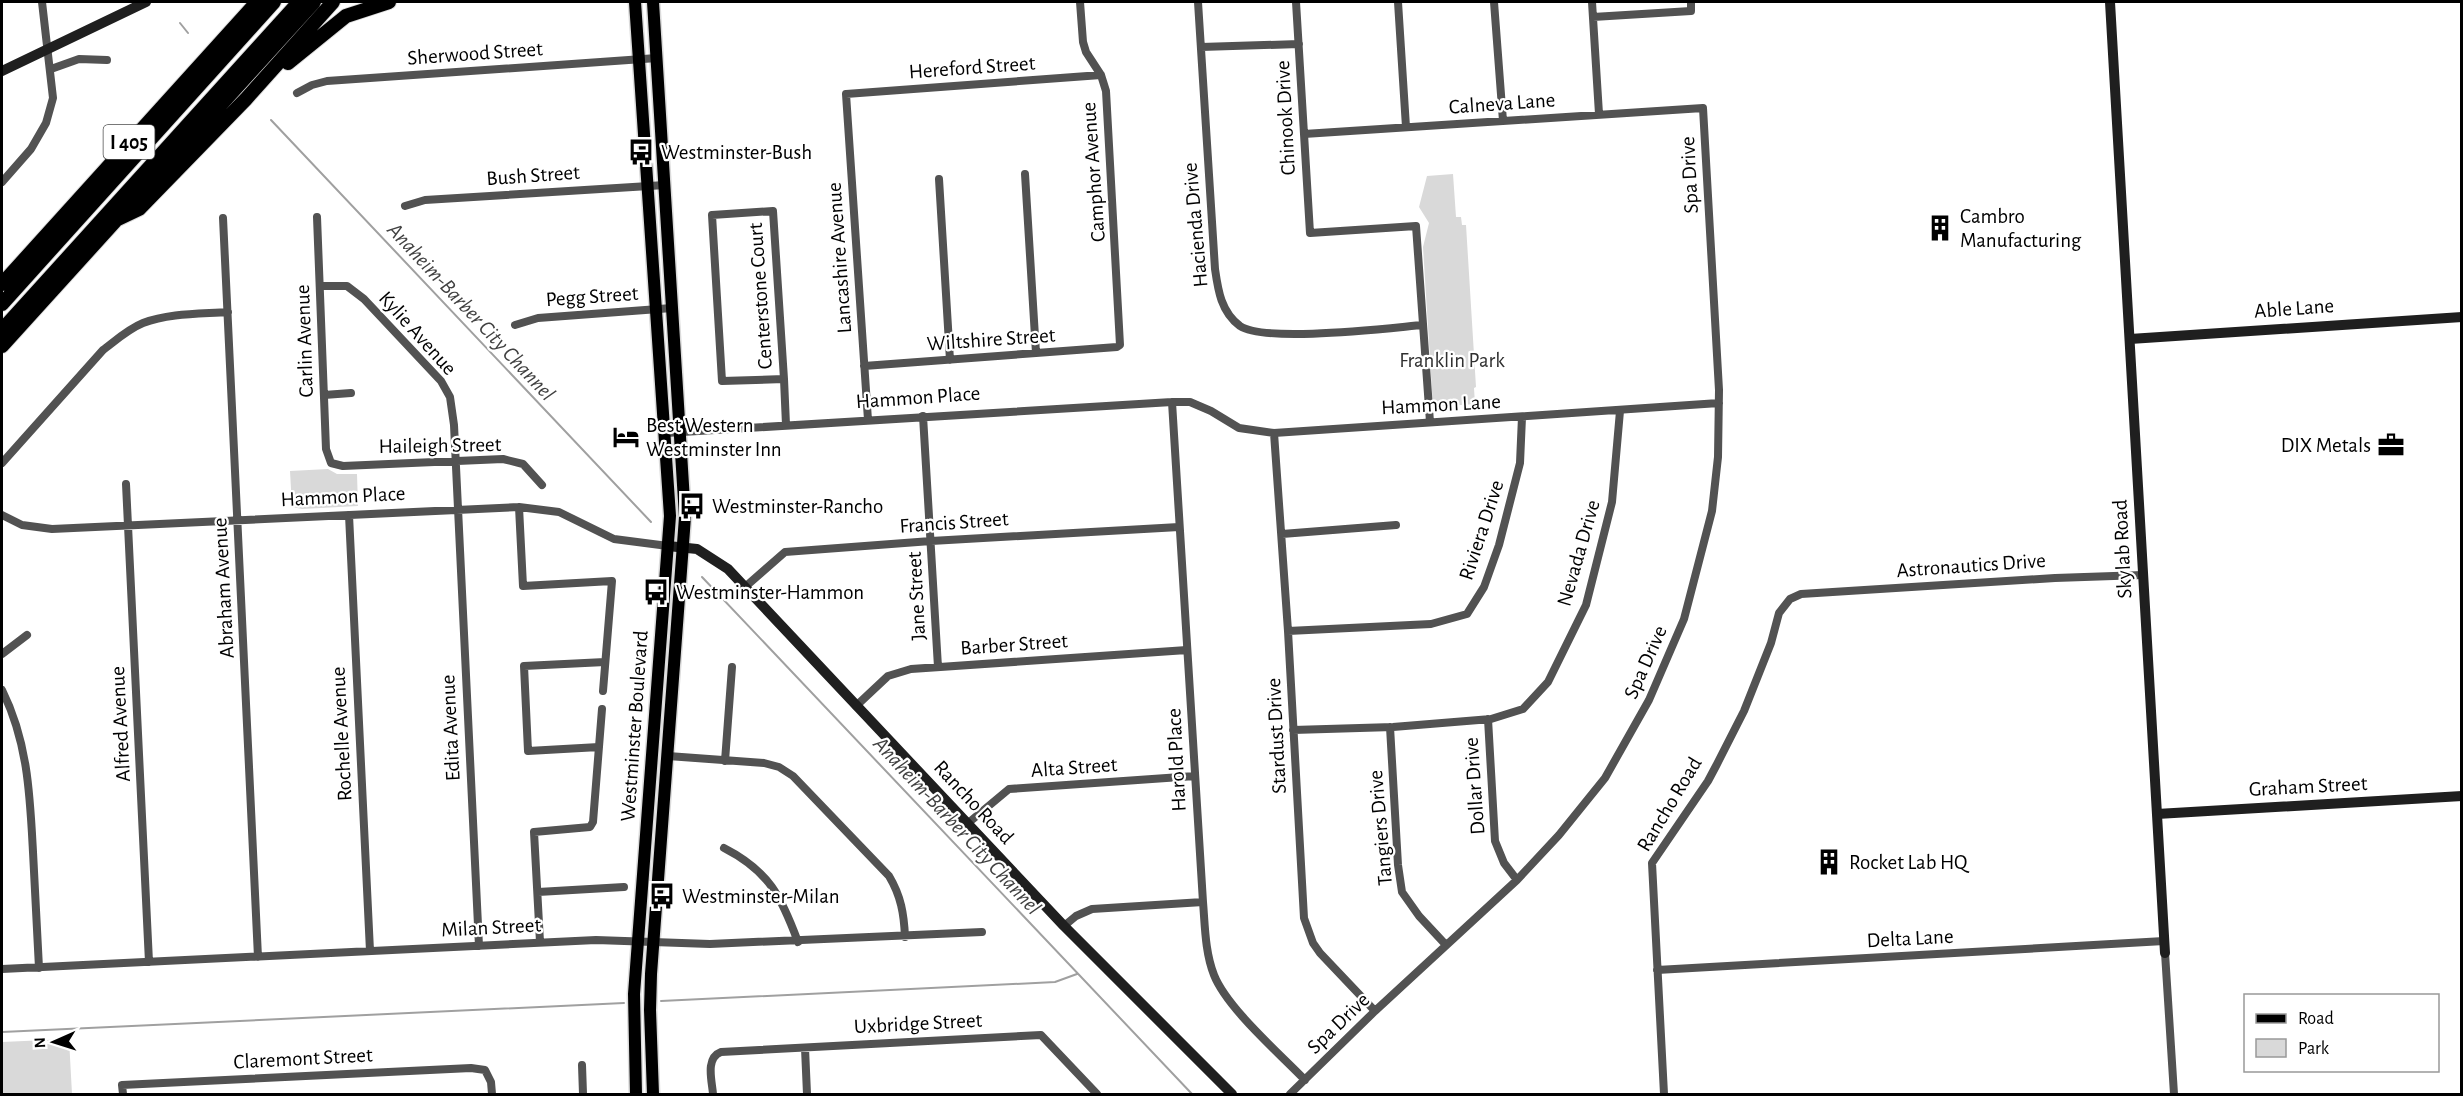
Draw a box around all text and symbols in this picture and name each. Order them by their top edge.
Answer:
street label: Sherwood Street [407,38,544,69]
street label: Hereford Street [908,53,1036,82]
street label: Chinook Drive [1272,60,1299,176]
street label: Calneva Lane [1448,89,1556,118]
street label: Camphor Avenue [1078,101,1109,243]
road number: I 405 [104,125,154,159]
street label: Spa Drive [1677,136,1702,214]
bus stop icon: Westminster-Bush [626,137,656,167]
place label: Westminster-Bush [661,142,812,163]
street label: Bush Street [486,162,581,189]
street label: Hacienda Drive [1180,162,1211,288]
street label: Lancashire Avenue [824,182,855,334]
place label: Cambro Manufacturing [1960,206,2082,251]
building icon: Cambro Manufacturing [1925,213,1955,243]
water label: Anaheim-Barber City Channel [383,218,559,405]
street label: Centerstone Court [745,222,776,370]
street label: Pegg Street [545,283,639,310]
street label: Carlin Avenue [292,284,317,398]
street label: Kylie Avenue [375,287,460,379]
street label: Able Lane [2253,295,2335,322]
street label: Wiltshire Street [926,325,1056,354]
park label: Franklin Park [1399,350,1505,371]
street label: Hammon Place [855,383,981,412]
street label: Hammon Lane [1381,391,1501,418]
place label: Best Western Westminster Inn [646,415,782,460]
hotel icon: Best Western Westminster Inn [611,422,641,452]
office icon: DIX Metals [2376,430,2406,460]
street label: Haileigh Street [378,434,502,457]
place label: DIX Metals [2281,435,2371,456]
street label: Riviera Drive [1455,478,1507,583]
street label: Hammon Place [280,483,406,510]
bus stop icon: Westminster-Rancho [677,491,707,521]
place label: Westminster-Rancho [712,496,883,517]
street label: Nevada Drive [1553,498,1604,609]
street label: Skylab Road [2109,499,2136,599]
street label: Francis Street [899,508,1009,537]
street label: Abraham Avenue [209,517,238,659]
street label: Astronautics Drive [1896,550,2046,581]
street label: Jane Street [904,551,929,641]
bus stop icon: Westminster-Hammon [641,577,671,607]
place label: Westminster-Hammon [676,582,864,603]
street label: Spa Drive [1620,623,1671,702]
street label: Westminster Boulevard [617,630,652,822]
street label: Barber Street [960,630,1069,659]
street label: Alfred Avenue [107,666,134,782]
street label: Rochelle Avenue [327,666,356,802]
street label: Edita Avenue [437,674,464,782]
street label: Stardust Drive [1263,677,1290,794]
street label: Harold Place [1163,708,1190,812]
water label: Anaheim-Barber City Channel [869,732,1045,919]
street label: Dollar Drive [1461,737,1488,835]
street label: Rancho Road [1633,753,1706,855]
street label: Alta Street [1030,754,1118,781]
street label: Rancho Road [930,756,1018,848]
street label: Tangiers Drive [1365,769,1396,887]
street label: Graham Street [2248,773,2368,800]
building icon: Rocket Lab HQ [1814,847,1844,877]
place label: Rocket Lab HQ [1849,852,1970,873]
bus stop icon: Westminster-Milan [647,881,677,911]
place label: Westminster-Milan [682,886,840,907]
street label: Milan Street [441,914,542,941]
street label: Delta Lane [1866,926,1954,951]
street label: Spa Drive [1303,989,1373,1058]
legend [2244,994,2439,1072]
street label: Uxbridge Street [853,1010,983,1037]
text: Road [2298,1010,2334,1028]
north arrow [24,1012,84,1072]
text: N [32,1037,48,1049]
text: Park [2298,1040,2330,1058]
street label: Claremont Street [233,1044,373,1073]

